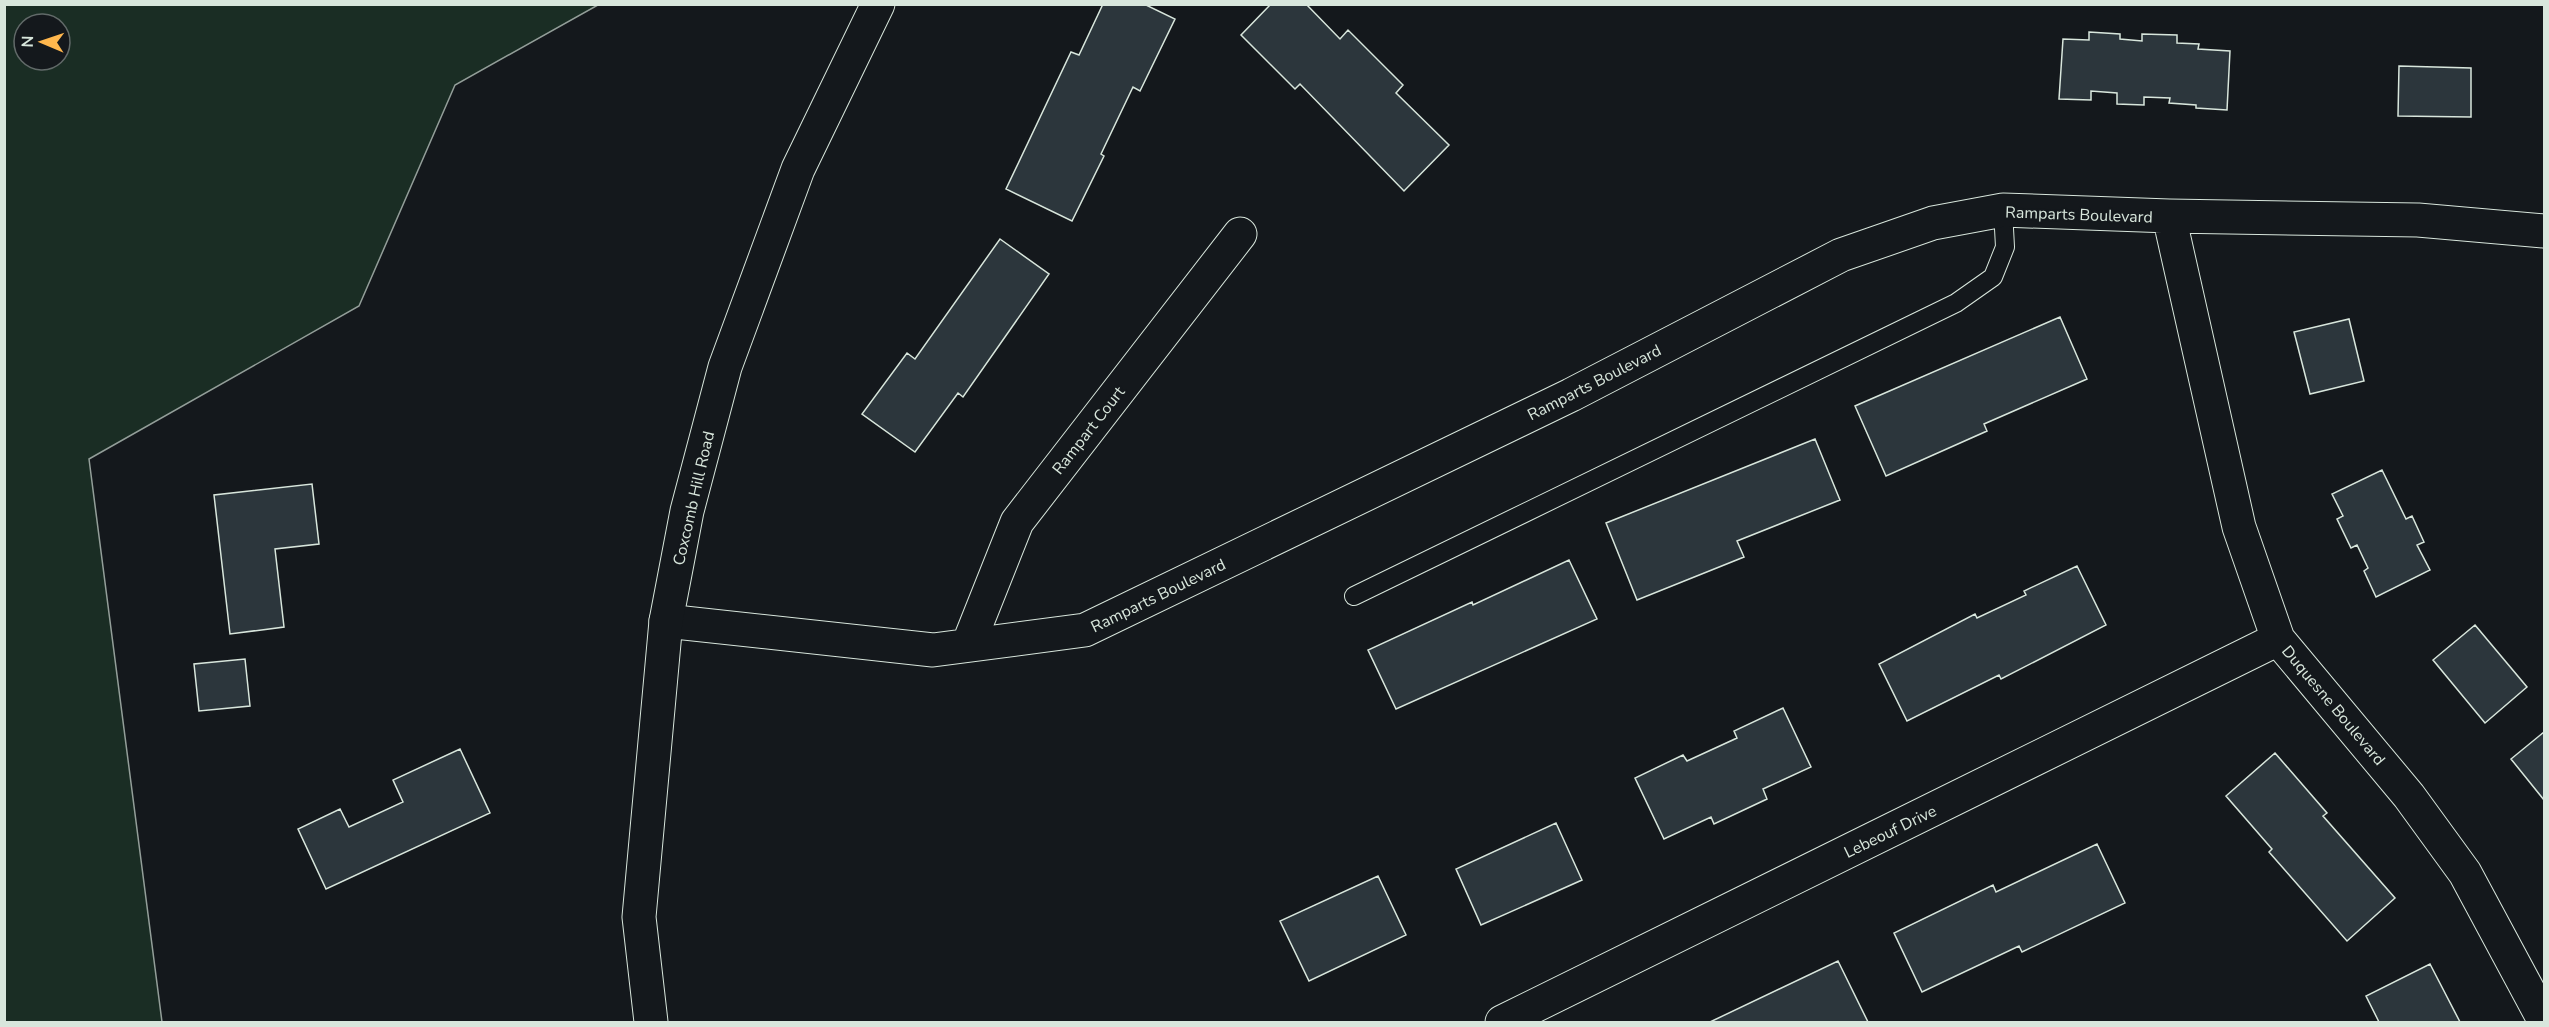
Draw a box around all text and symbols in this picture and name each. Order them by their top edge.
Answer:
north arrow [12,12,72,72]
text: N [17,35,39,48]
street label: Ramparts Boulevard [2005,201,2153,229]
street label: Ramparts Boulevard [1524,340,1665,426]
street label: Rampart Court [1047,382,1130,479]
street label: Coxcomb Hill Road [668,429,720,568]
street label: Ramparts Boulevard [1087,554,1230,638]
street label: Duquesne Boulevard [2276,641,2390,770]
street label: Lebeouf Drive [1841,800,1940,864]

